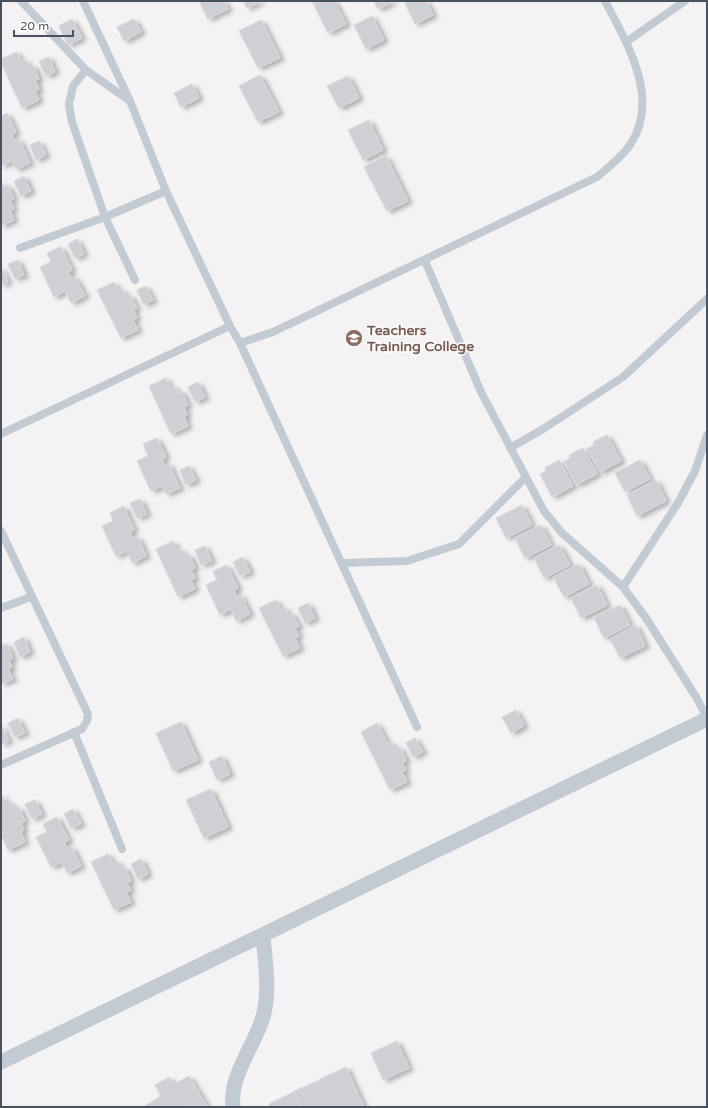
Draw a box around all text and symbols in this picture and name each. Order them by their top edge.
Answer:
scale bar [14,12,73,38]
text: 20 m [20,19,49,33]
place label: Teachers Training College [366,322,474,355]
school or university icon: Teachers Training College [344,328,364,348]

